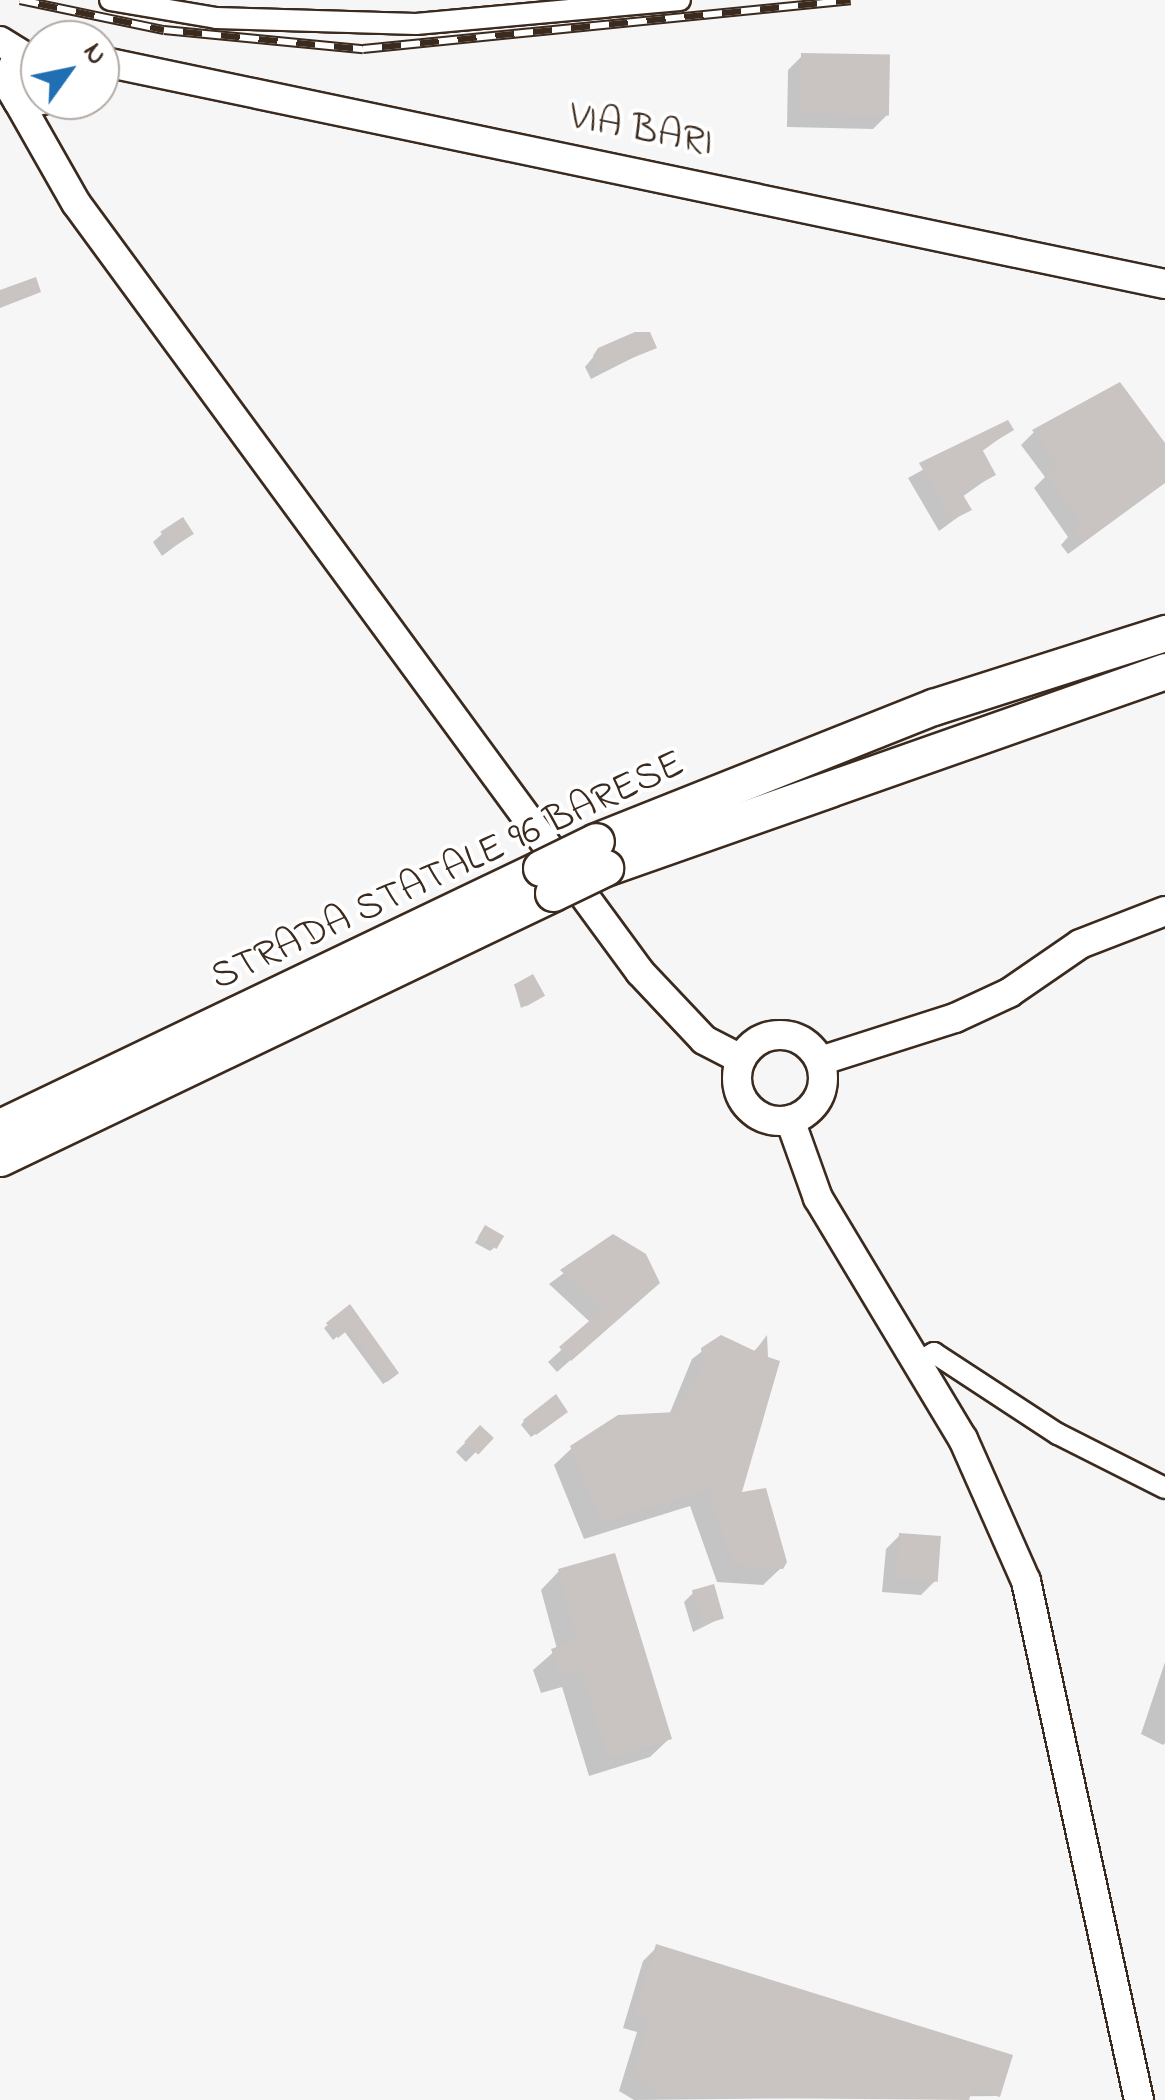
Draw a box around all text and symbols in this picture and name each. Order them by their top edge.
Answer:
north arrow [20,20,120,120]
text: N [72,35,116,74]
street label: VIA BARI [565,94,717,168]
street label: STRADA STATALE 96 BARESE [204,741,692,1003]

